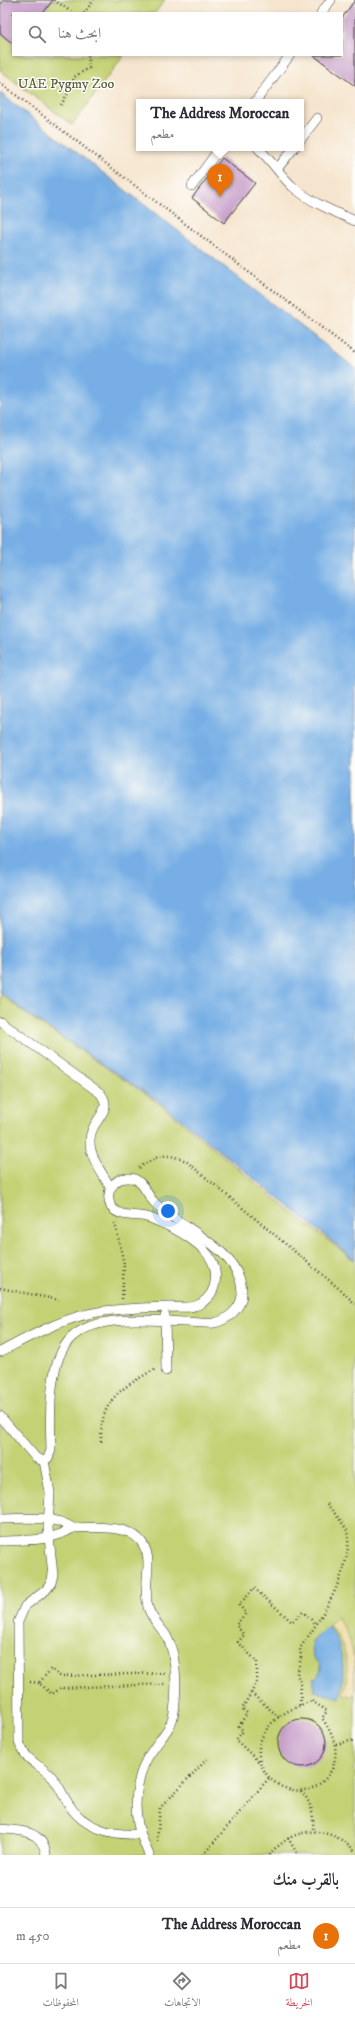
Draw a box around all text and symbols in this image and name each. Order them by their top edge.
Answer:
search box [12,12,343,56]
icon: search [26,23,48,45]
text: ابحث هنا [58,24,101,43]
park label: UAE Pygmy Zoo [18,75,114,93]
popup [136,99,304,151]
text: The Address Moroccan [151,104,289,123]
text: مطعم [151,126,174,142]
pin: 1 [207,164,233,197]
your location [158,1201,178,1221]
text: بالقرب منك [273,1869,339,1891]
text: The Address Moroccan [162,1915,301,1934]
text: 450 m [16,1928,49,1944]
text: 1 [324,1928,328,1944]
text: مطعم [277,1937,301,1953]
tab: المحفوظات [43,1970,79,2013]
tab: الاتجاهات [164,1970,201,2013]
tab: الخريطة [286,1970,312,2013]

